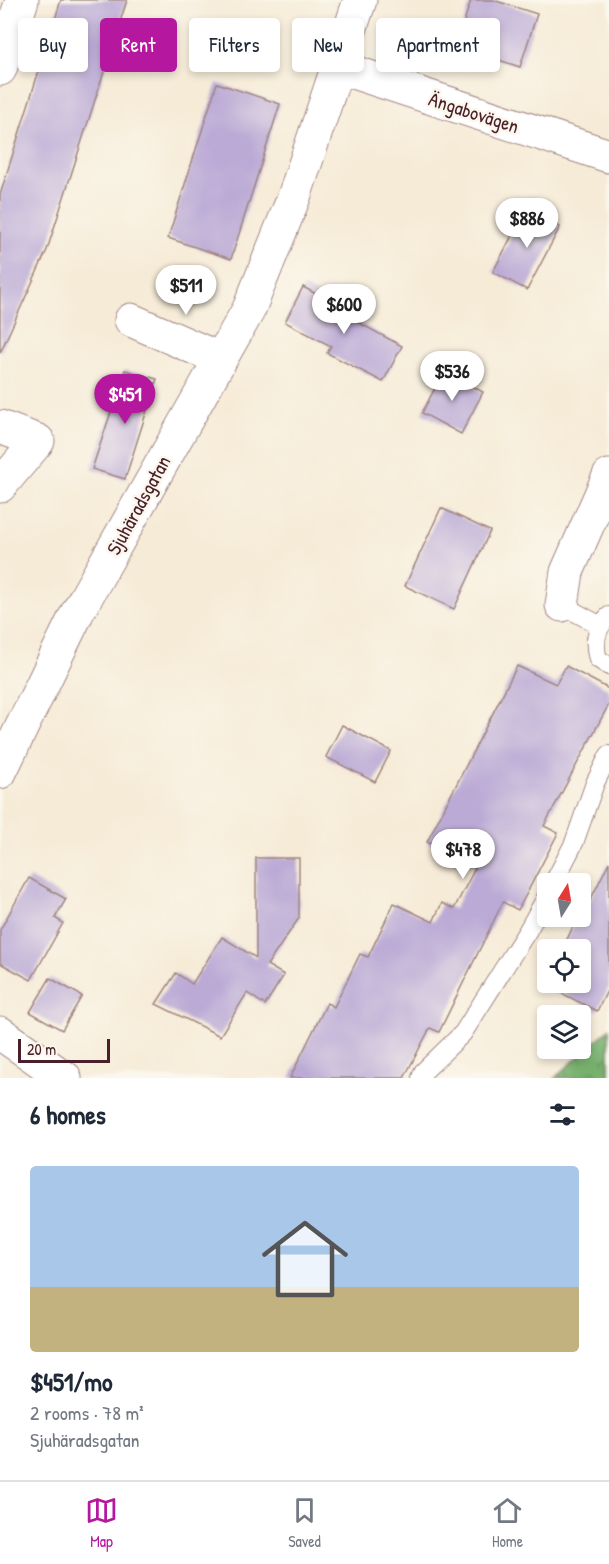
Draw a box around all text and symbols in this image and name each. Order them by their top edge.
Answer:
chip: Buy [18,18,88,72]
chip: Rent [100,18,177,72]
chip: Filters [189,18,280,72]
chip: New [292,18,364,72]
chip: Apartment [376,18,500,72]
street label: Ängabovägen [425,85,523,139]
pin: $886 [491,198,563,249]
text: $886 [509,204,545,231]
pin: $511 [150,265,222,316]
text: $511 [169,271,203,298]
pin: $600 [308,284,380,335]
text: $600 [326,290,362,317]
pin: $536 [416,351,488,402]
text: $536 [434,357,470,384]
pin: $451 [89,374,161,425]
text: $451 [108,380,142,407]
street label: Sjuhäradsgatan [100,450,176,560]
pin: $478 [427,829,499,880]
text: $478 [445,835,481,862]
north arrow [537,873,591,927]
map controls [537,873,591,1059]
button: locate [537,939,591,993]
button: layers [537,1005,591,1059]
scale bar [18,1036,110,1064]
text: 20 m [27,1038,56,1060]
text: 6 homes [30,1097,106,1132]
icon: filters [546,1098,579,1131]
icon: home [251,1205,359,1313]
text: $451/mo [30,1364,113,1399]
text: 2 rooms · 78 m² [30,1399,144,1426]
text: Sjuhäradsgatan [30,1426,140,1453]
tab: Map [85,1494,118,1552]
tab: Saved [288,1494,321,1552]
tab: Home [491,1494,524,1552]

